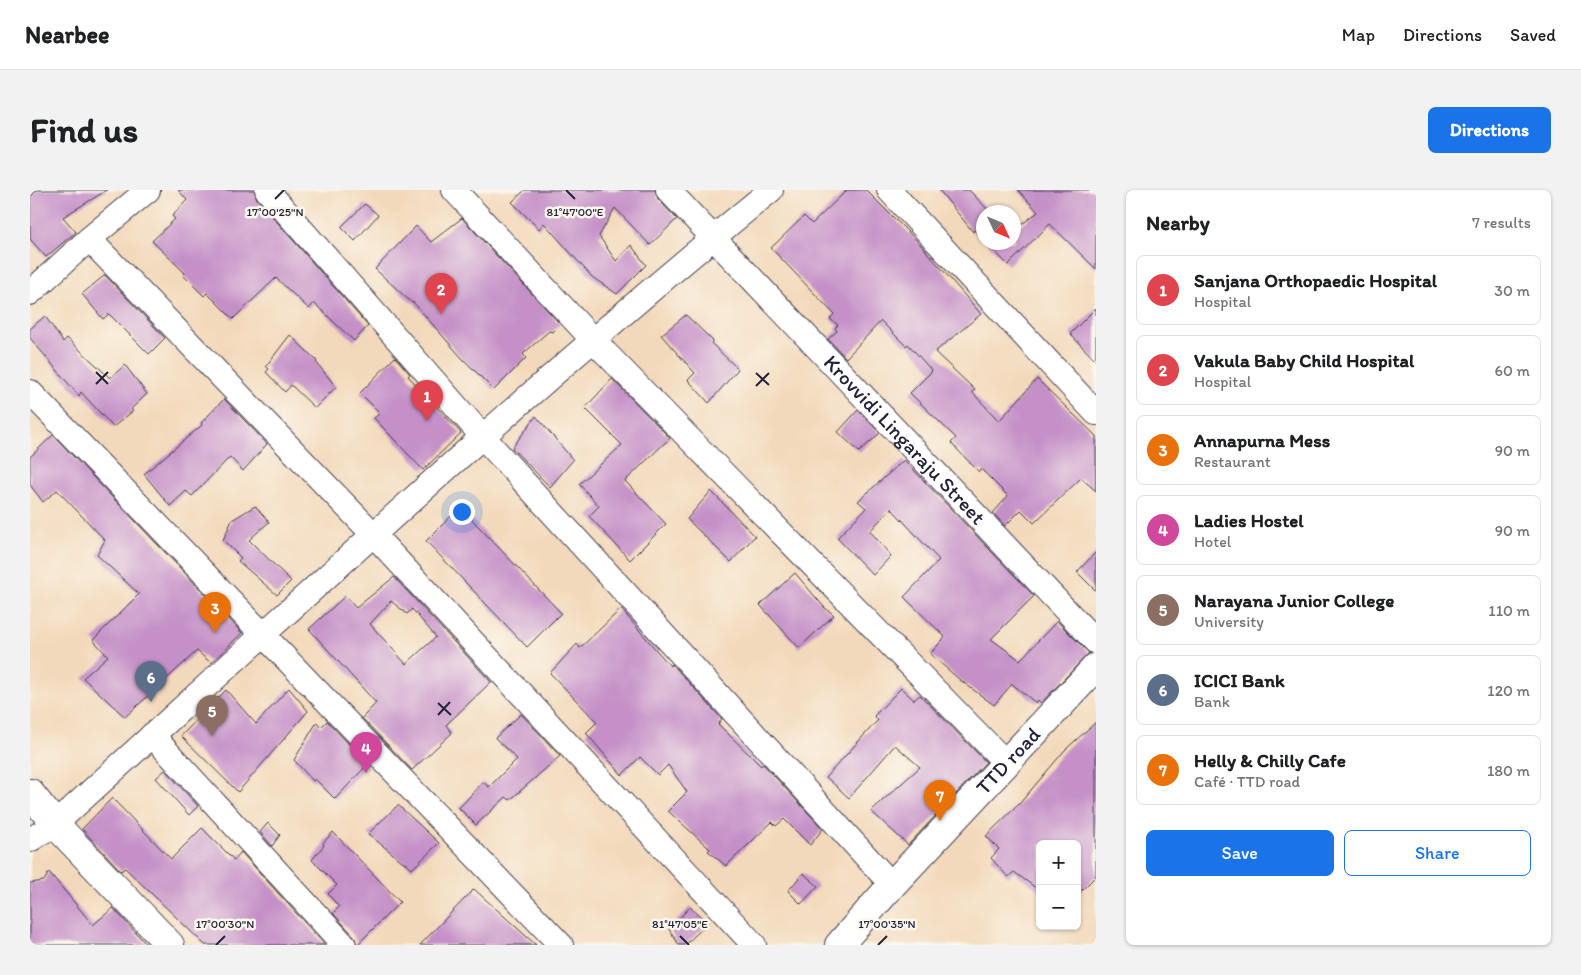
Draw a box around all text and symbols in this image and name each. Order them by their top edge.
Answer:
text: Nearbee [25,20,109,49]
text: Map [1342,24,1375,46]
text: Directions [1403,24,1482,46]
text: Saved [1510,24,1556,46]
button: Directions [1428,107,1551,153]
text: Find us [30,109,138,151]
text: 17°00'25"N [246,205,304,219]
text: 81°47'00"E [547,205,604,219]
north arrow [976,205,1021,250]
text: Nearby [1146,210,1210,235]
text: 7 results [1472,213,1531,232]
text: Sanjana Orthopaedic Hospital [1194,269,1437,292]
pin: 2 [425,273,457,314]
text: 1 [1159,281,1167,300]
text: 30 m [1494,281,1530,300]
text: Hospital [1194,292,1251,311]
text: Vakula Baby Child Hospital [1194,349,1414,372]
street label: Krovvidi Lingaraju Street [819,350,991,529]
text: 2 [1159,361,1167,380]
text: 60 m [1495,361,1530,380]
text: Hospital [1194,372,1251,391]
pin: 1 [411,380,443,421]
text: Annapurna Mess [1194,429,1330,452]
text: 3 [1159,441,1167,460]
text: 90 m [1495,441,1530,460]
text: Restaurant [1194,452,1271,471]
your location [449,499,475,525]
text: Ladies Hostel [1194,509,1304,532]
text: 4 [1158,521,1168,540]
text: 90 m [1495,521,1530,540]
text: Hotel [1194,532,1231,551]
text: Narayana Junior College [1194,589,1394,612]
pin: 3 [199,592,231,633]
text: 5 [1159,601,1167,620]
text: 110 m [1488,601,1530,620]
text: University [1194,612,1264,631]
pin: 6 [135,661,167,702]
text: ICICI Bank [1194,669,1285,692]
text: 6 [1159,681,1167,700]
text: 120 m [1487,681,1530,700]
text: Bank [1194,692,1230,711]
pin: 5 [196,695,228,736]
street label: TTD road [970,722,1045,799]
pin: 4 [350,732,382,773]
text: Helly & Chilly Cafe [1194,749,1346,772]
text: 7 [1159,761,1167,780]
text: 180 m [1487,761,1530,780]
text: Café · TTD road [1194,772,1300,791]
pin: 7 [924,780,956,821]
button: Save [1146,830,1334,876]
button: Share [1344,830,1531,876]
map controls [1036,840,1081,930]
button: + [1036,840,1081,885]
button: − [1036,885,1081,930]
text: 17°00'30"N [196,917,254,931]
text: 81°47'05"E [652,917,708,931]
text: 17°00'35"N [858,917,916,931]

